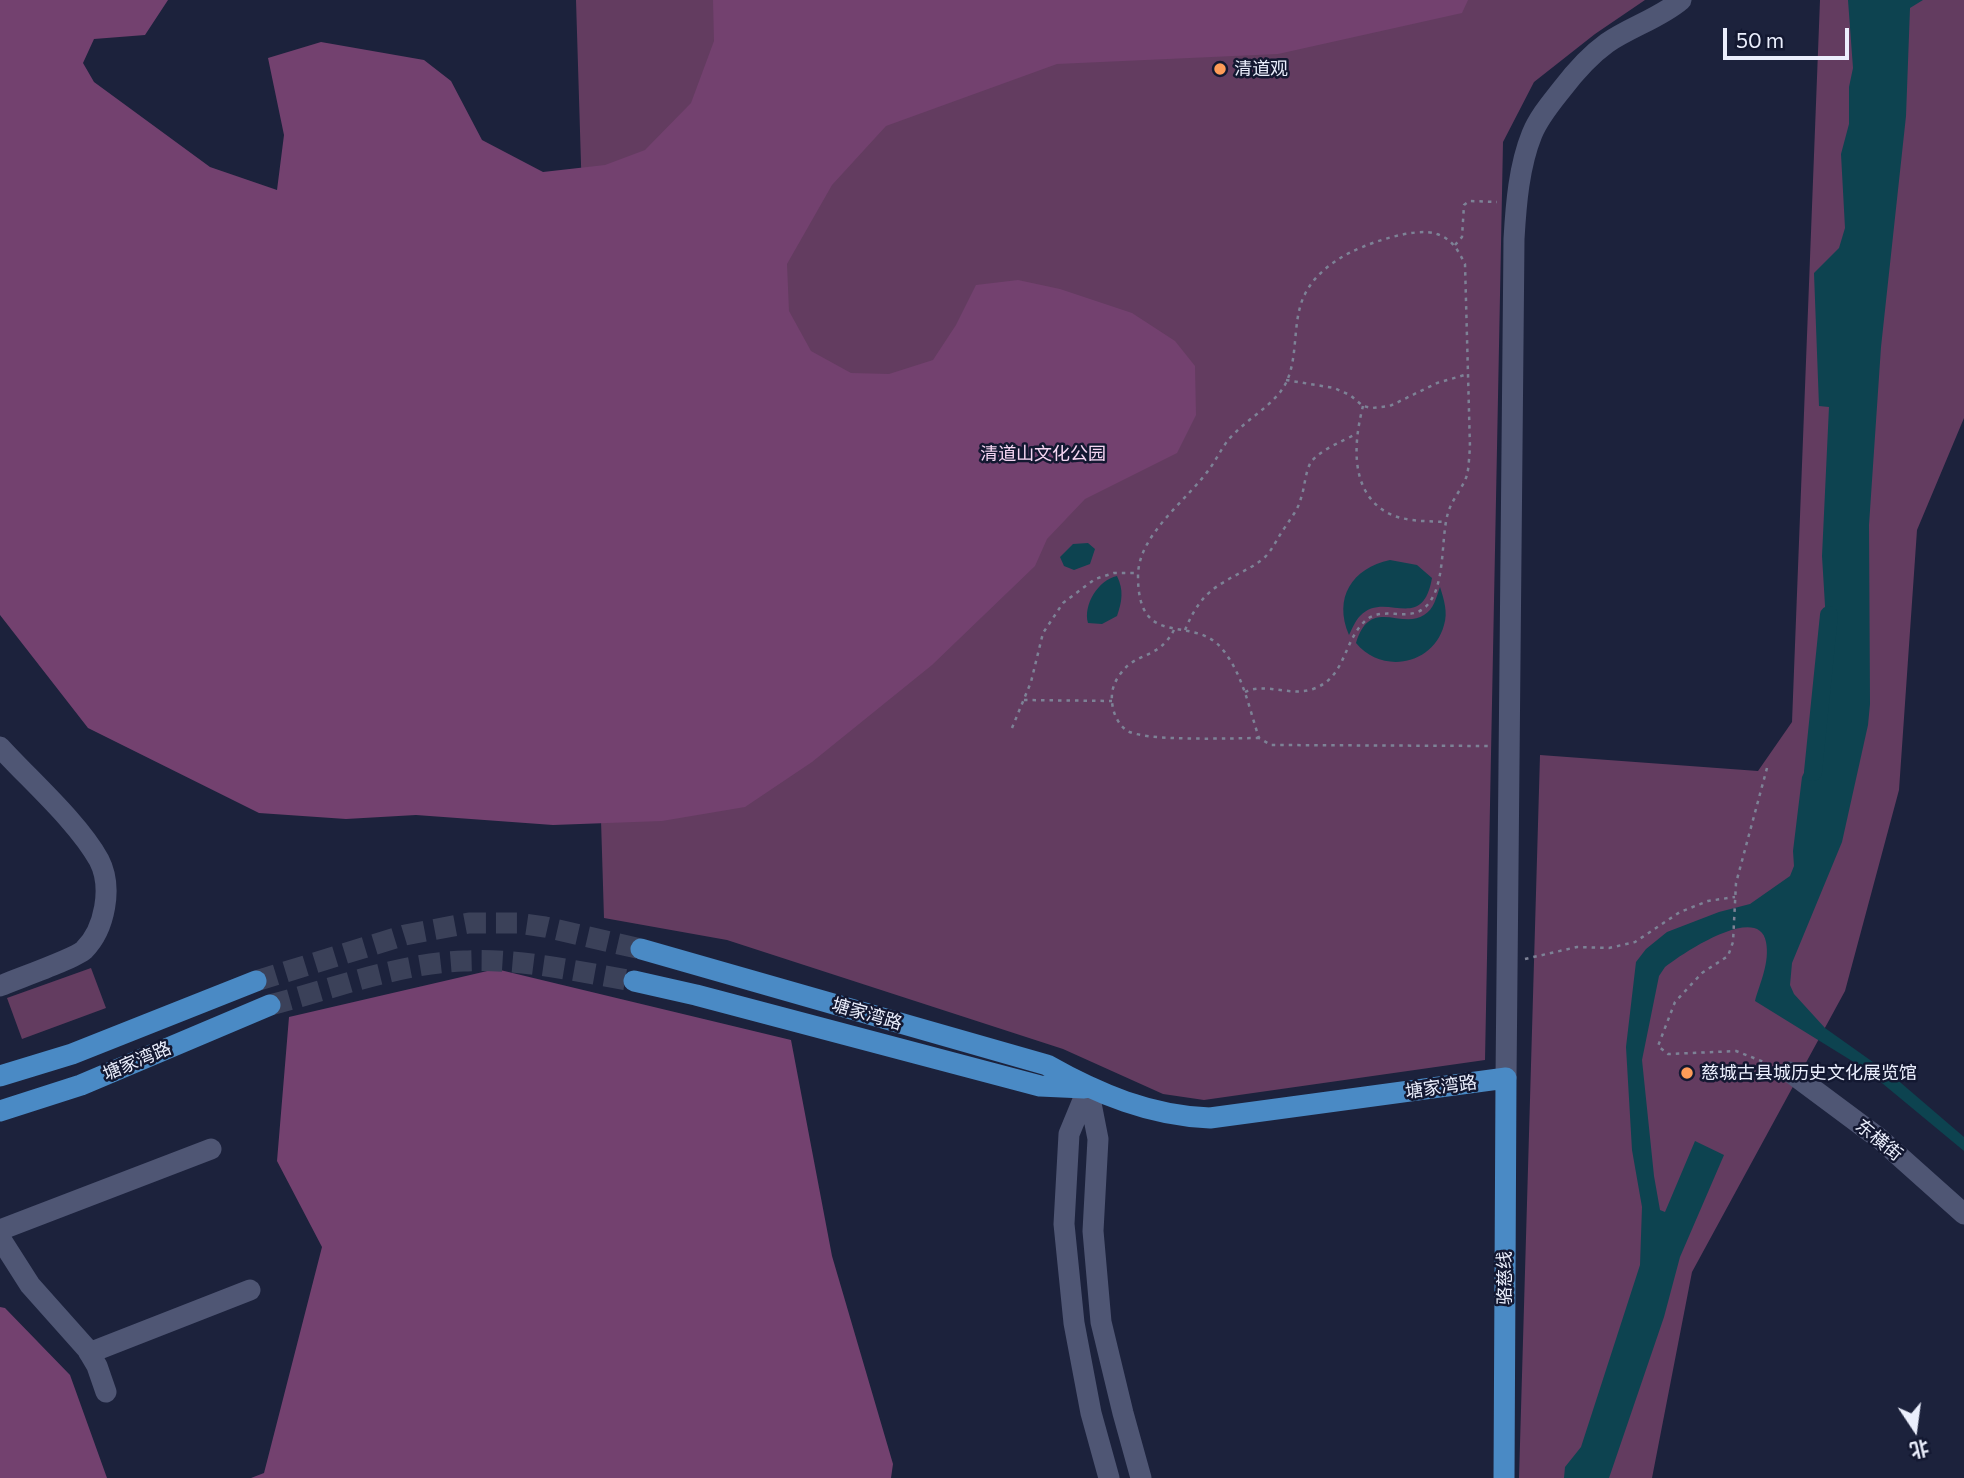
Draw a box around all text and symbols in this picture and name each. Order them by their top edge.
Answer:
scale bar [1726,14,1852,58]
text: 50 m [1736,27,1784,52]
place label: 清道观 [1234,58,1288,80]
marker: 清道观 [1212,61,1228,77]
park label: 清道山文化公园 [980,443,1106,465]
street label: 塘家湾路 [829,994,905,1034]
street label: 塘家湾路 [100,1037,174,1085]
place label: 慈城古县城历史文化展览馆 [1701,1062,1917,1084]
marker: 慈城古县城历史文化展览馆 [1679,1065,1695,1081]
street label: 塘家湾路 [1404,1071,1478,1103]
street label: 东横街 [1851,1115,1907,1165]
street label: 骆慈线 [1494,1251,1516,1305]
north arrow [1880,1394,1950,1464]
text: 北 [1908,1437,1932,1463]

